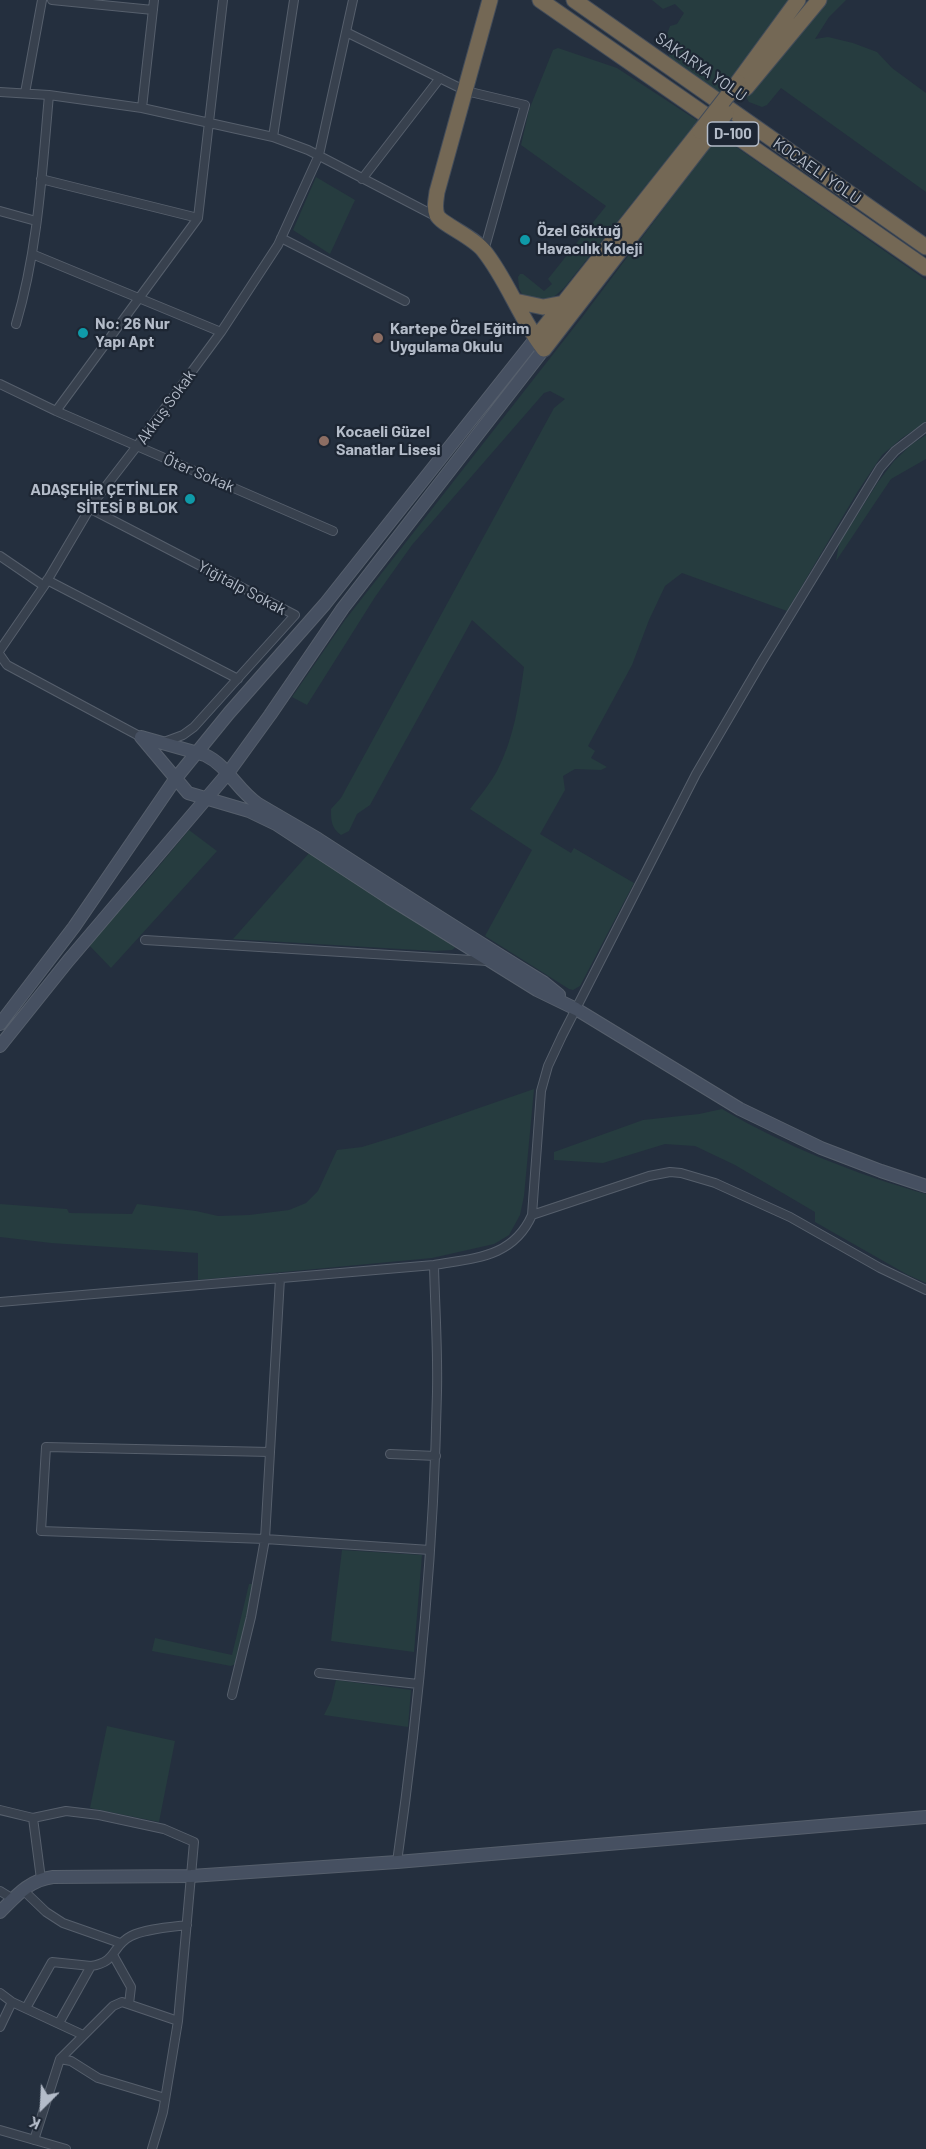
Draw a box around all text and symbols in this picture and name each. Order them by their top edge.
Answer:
street label: SAKARYA YOLU [652,28,750,106]
road number: D-100 [708,122,758,146]
street label: KOCAELİ YOLU [769,134,865,208]
place label: Özel Göktuğ Havacılık Koleji [537,221,643,259]
marker: Özel Göktuğ Havacılık Koleji [518,233,532,247]
place label: No: 26 Nur Yapı Apt [95,314,170,352]
place label: Kartepe Özel Eğitim Uygulama Okulu [390,319,529,357]
marker: No: 26 Nur Yapı Apt [76,326,90,340]
marker: Kartepe Özel Eğitim Uygulama Okulu [371,331,385,345]
street label: Akkuş Sokak [133,366,199,448]
place label: Kocaeli Güzel Sanatlar Lisesi [336,422,441,460]
marker: Kocaeli Güzel Sanatlar Lisesi [317,434,331,448]
street label: Öter Sokak [161,449,237,497]
place label: ADAŞEHİR ÇETİNLER SİTESİ B BLOK [30,480,178,518]
marker: ADAŞEHİR ÇETİNLER SİTESİ B BLOK [183,492,197,506]
street label: Yiğitalp Sokak [194,557,290,619]
north arrow [12,2077,72,2137]
text: K [26,2113,43,2135]

